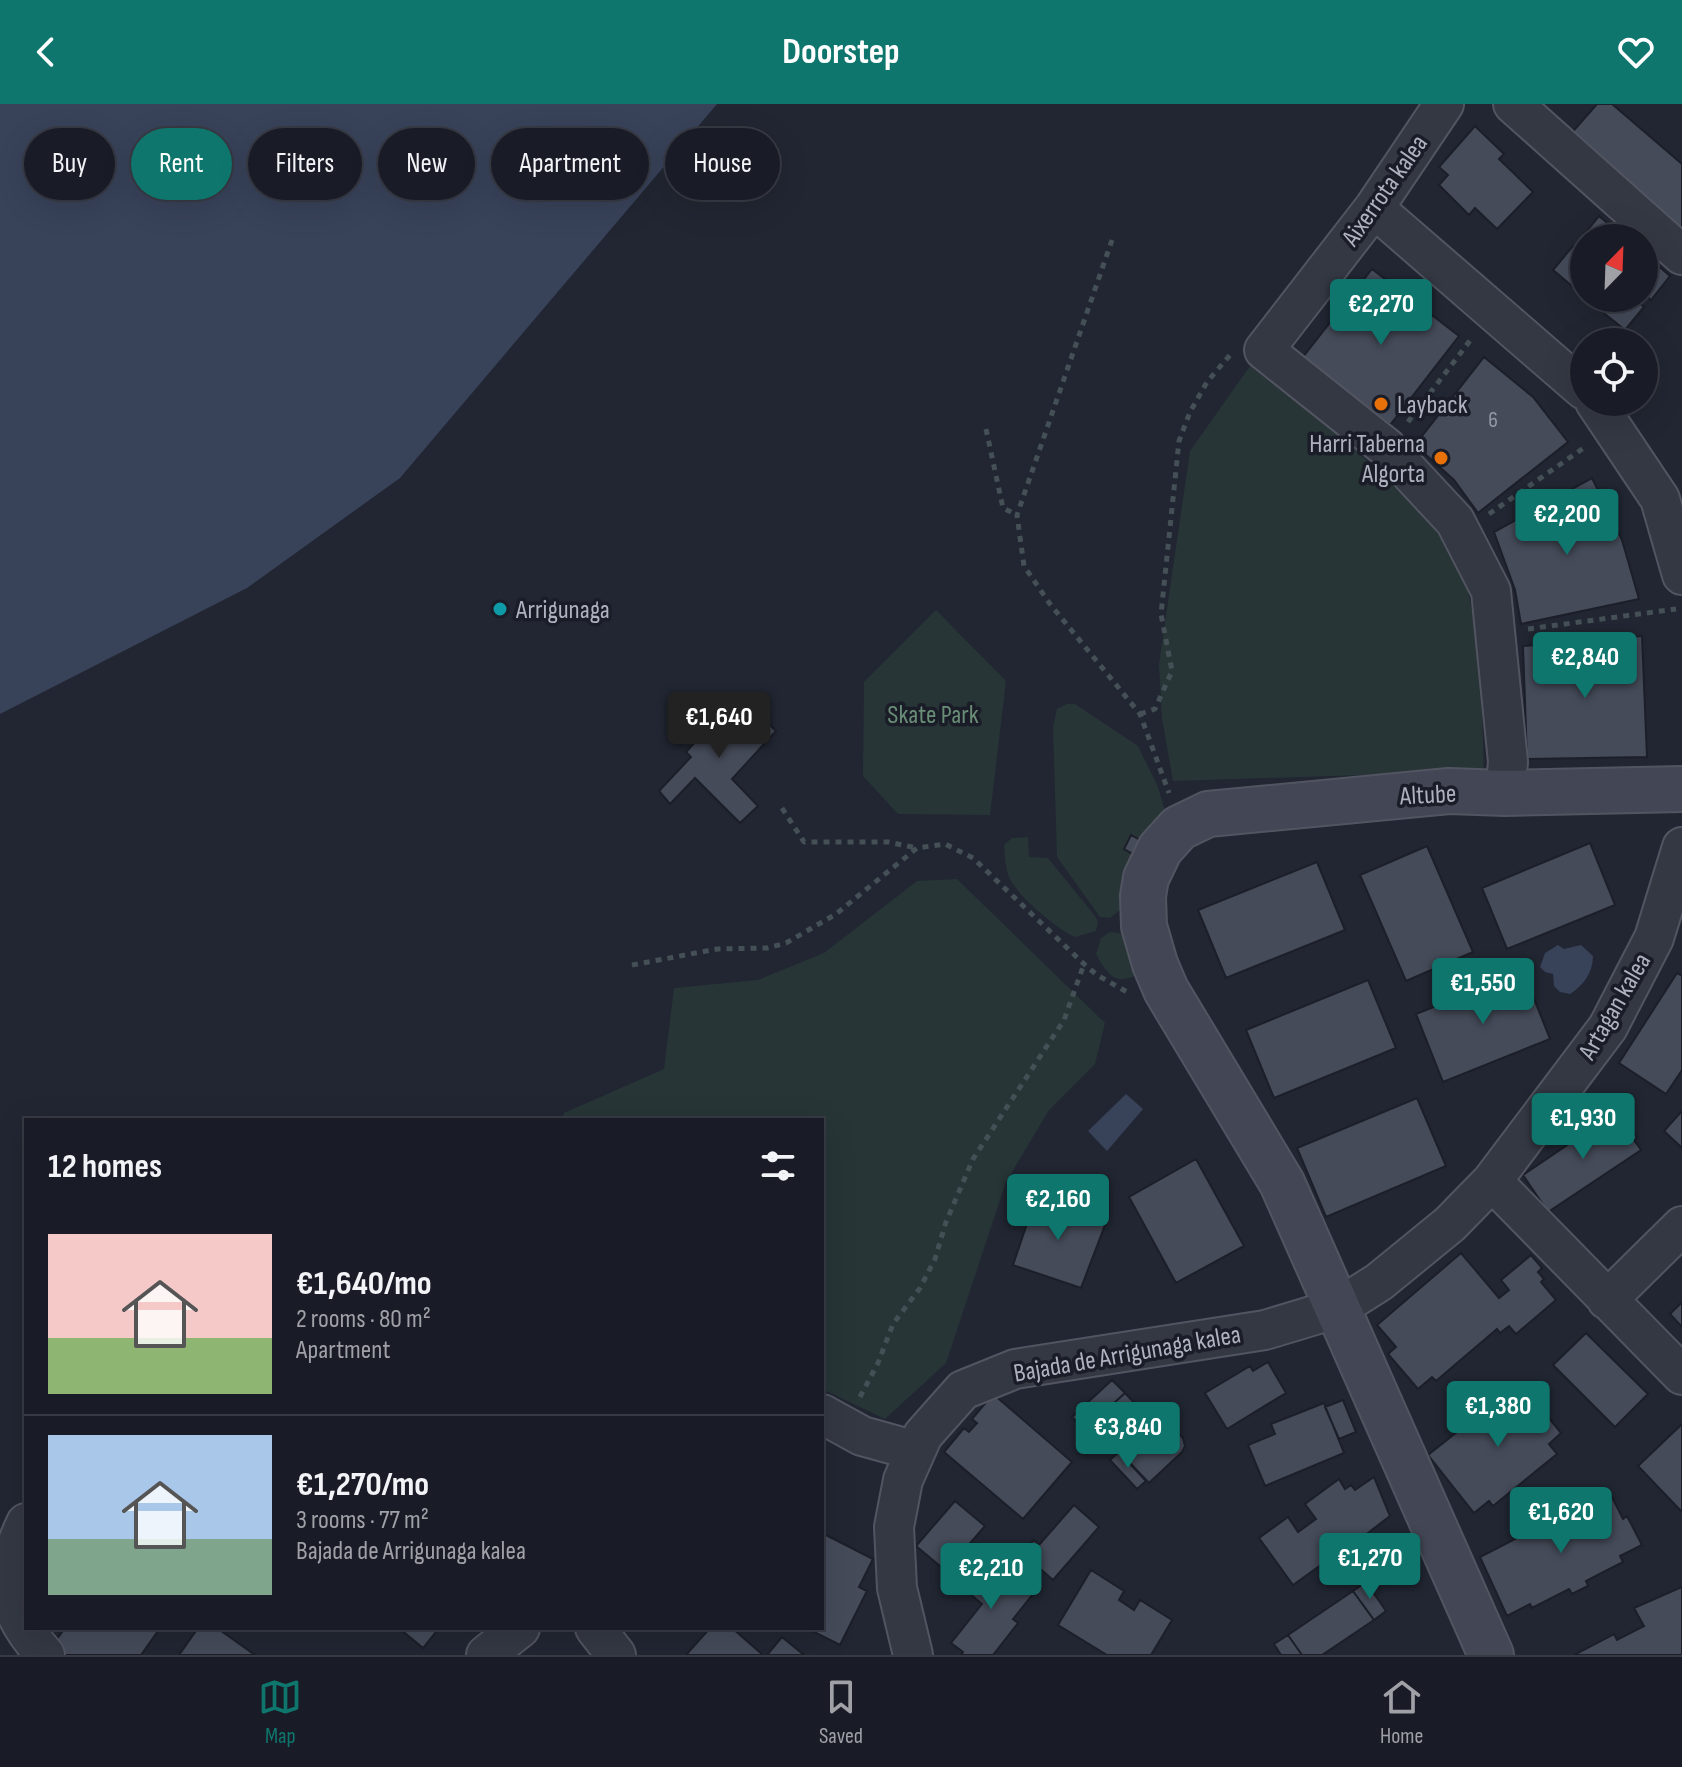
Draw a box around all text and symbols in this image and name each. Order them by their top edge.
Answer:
icon: back [24,30,68,74]
icon: heart [1614,30,1658,74]
text: Doorstep [782,31,900,74]
chip: Buy [24,128,115,200]
chip: Rent [131,128,232,200]
chip: Filters [248,128,362,200]
chip: New [378,128,475,200]
chip: Apartment [491,128,649,200]
chip: House [665,128,780,200]
street label: Aixerrota kalea [1335,129,1435,253]
north arrow [1570,224,1658,312]
map controls [1570,224,1658,416]
pin: €2,270 [1316,279,1446,347]
text: €2,270 [1348,289,1414,320]
button: locate [1570,328,1658,416]
place label: Layback [1397,390,1468,421]
marker: Layback [1372,395,1390,413]
house number: 6 [1488,407,1498,434]
place label: Harri Taberna Algorta [1309,429,1425,490]
marker: Harri Taberna Algorta [1432,449,1450,467]
pin: €2,200 [1502,489,1632,557]
text: €2,200 [1533,499,1601,530]
place label: Arrigunaga [515,595,610,626]
marker: Arrigunaga [491,600,509,618]
pin: €2,840 [1520,632,1650,700]
text: €2,840 [1551,642,1619,673]
pin: €1,640 [654,692,784,760]
park label: Skate Park [887,700,979,731]
text: €1,640 [685,702,753,733]
street label: Altube [1398,779,1457,813]
street label: Artagan kalea [1572,948,1658,1066]
pin: €1,550 [1418,958,1548,1026]
text: €1,550 [1450,968,1516,999]
pin: €1,930 [1518,1093,1648,1161]
text: €1,930 [1550,1103,1616,1134]
icon: filters [756,1144,800,1188]
text: 12 homes [48,1146,162,1187]
pin: €2,160 [993,1174,1123,1242]
text: €2,160 [1025,1184,1091,1215]
text: €1,640/mo [296,1263,432,1304]
icon: home [112,1266,208,1362]
text: 2 rooms · 80 m² [296,1304,431,1335]
street label: Bajada de Arrigunaga kalea [1011,1319,1243,1390]
text: Apartment [296,1335,390,1366]
pin: €1,380 [1433,1381,1563,1449]
text: €1,380 [1465,1391,1531,1422]
pin: €3,840 [1063,1402,1193,1470]
text: €3,840 [1094,1412,1162,1443]
text: €1,270/mo [296,1464,429,1505]
icon: home [112,1467,208,1563]
pin: €1,620 [1496,1487,1626,1555]
text: €1,620 [1528,1497,1594,1528]
text: 3 rooms · 77 m² [296,1505,429,1536]
pin: €1,270 [1305,1533,1435,1601]
text: Bajada de Arrigunaga kalea [296,1536,526,1567]
pin: €2,210 [926,1543,1056,1611]
text: €1,270 [1337,1543,1403,1574]
text: €2,210 [958,1553,1024,1584]
tab: Map [258,1675,302,1750]
tab: Saved [819,1675,863,1750]
tab: Home [1380,1675,1424,1750]

